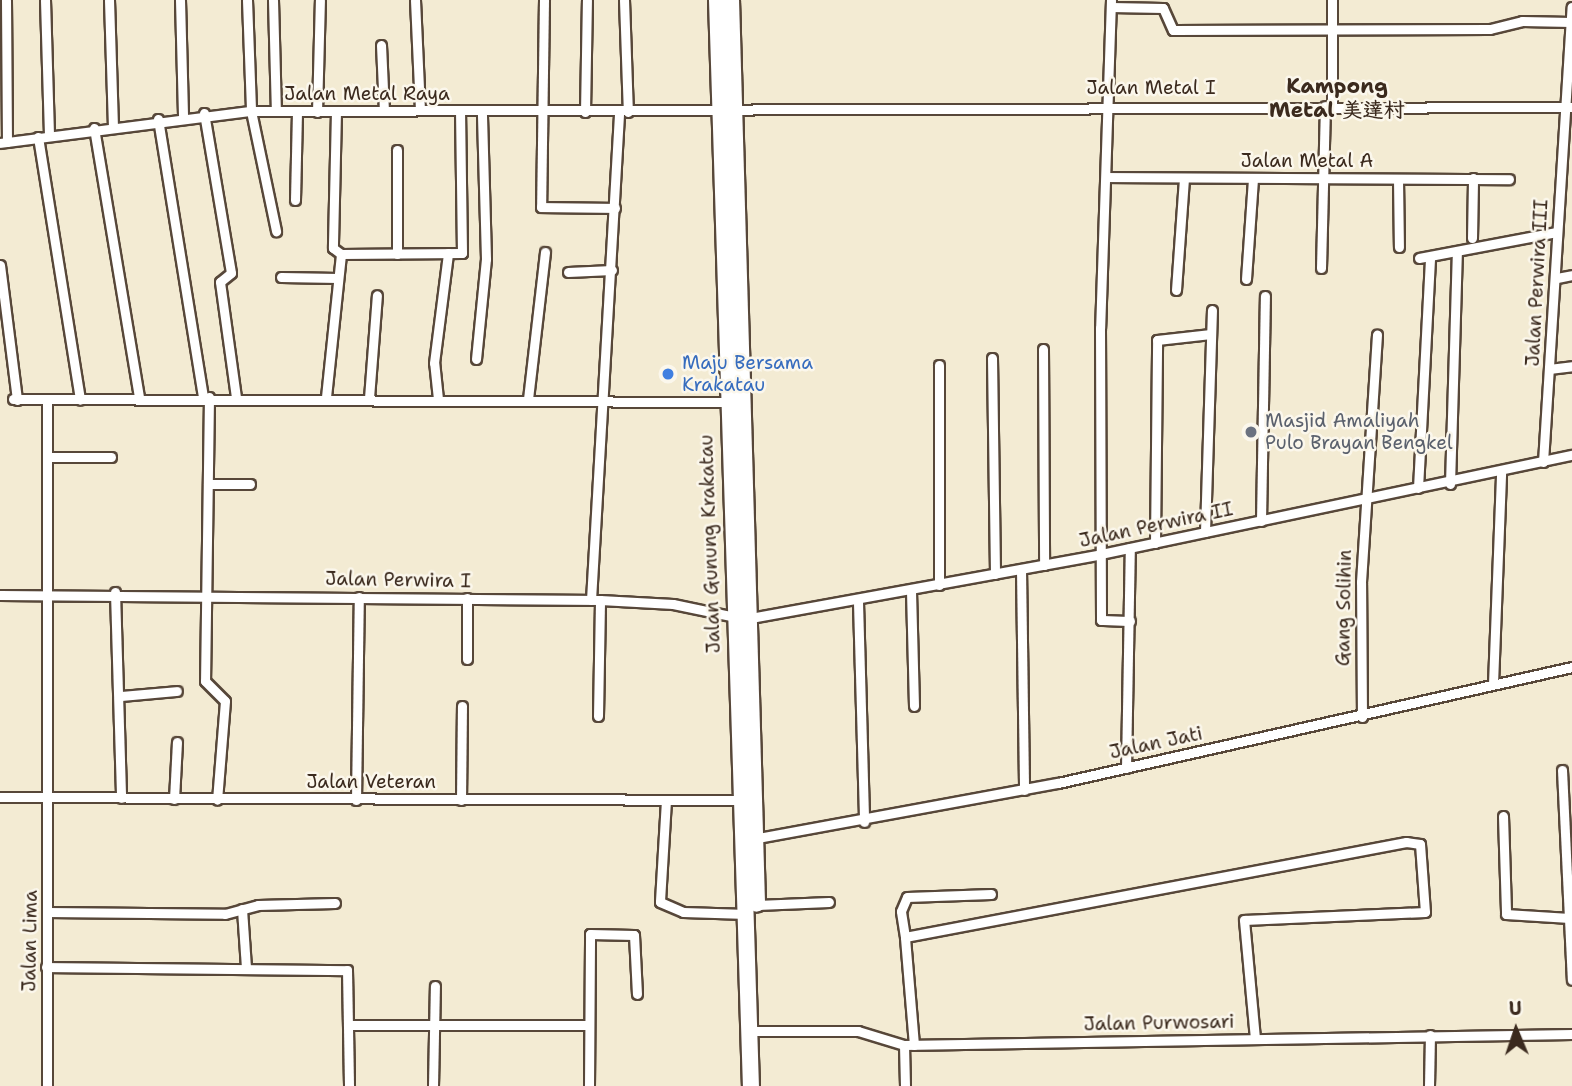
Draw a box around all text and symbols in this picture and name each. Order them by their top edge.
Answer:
district label: Kampong Metal 美達村 [1269,73,1405,123]
street label: Jalan Metal I [1086,77,1216,99]
street label: Jalan Metal Raya [284,83,450,105]
street label: Jalan Metal A [1241,150,1373,172]
street label: Jalan Perwira III [1521,199,1553,367]
place label: Maju Bersama Krakatau [682,352,813,396]
marker: Maju Bersama Krakatau [660,366,676,382]
place label: Masjid Amaliyah Pulo Brayan Bengkel [1265,410,1453,454]
marker: Masjid Amaliyah Pulo Brayan Bengkel [1243,424,1259,440]
street label: Jalan Gunung Krakatau [695,434,725,654]
street label: Jalan Perwira II [1077,498,1235,552]
street label: Gang Solihin [1332,550,1356,666]
street label: Jalan Perwira I [325,567,471,593]
street label: Jalan Jati [1107,722,1205,764]
street label: Jalan Veteran [306,771,436,793]
street label: Jalan Lima [18,890,42,992]
north arrow [1481,995,1551,1065]
text: U [1508,996,1522,1021]
street label: Jalan Purwosari [1083,1010,1235,1036]

